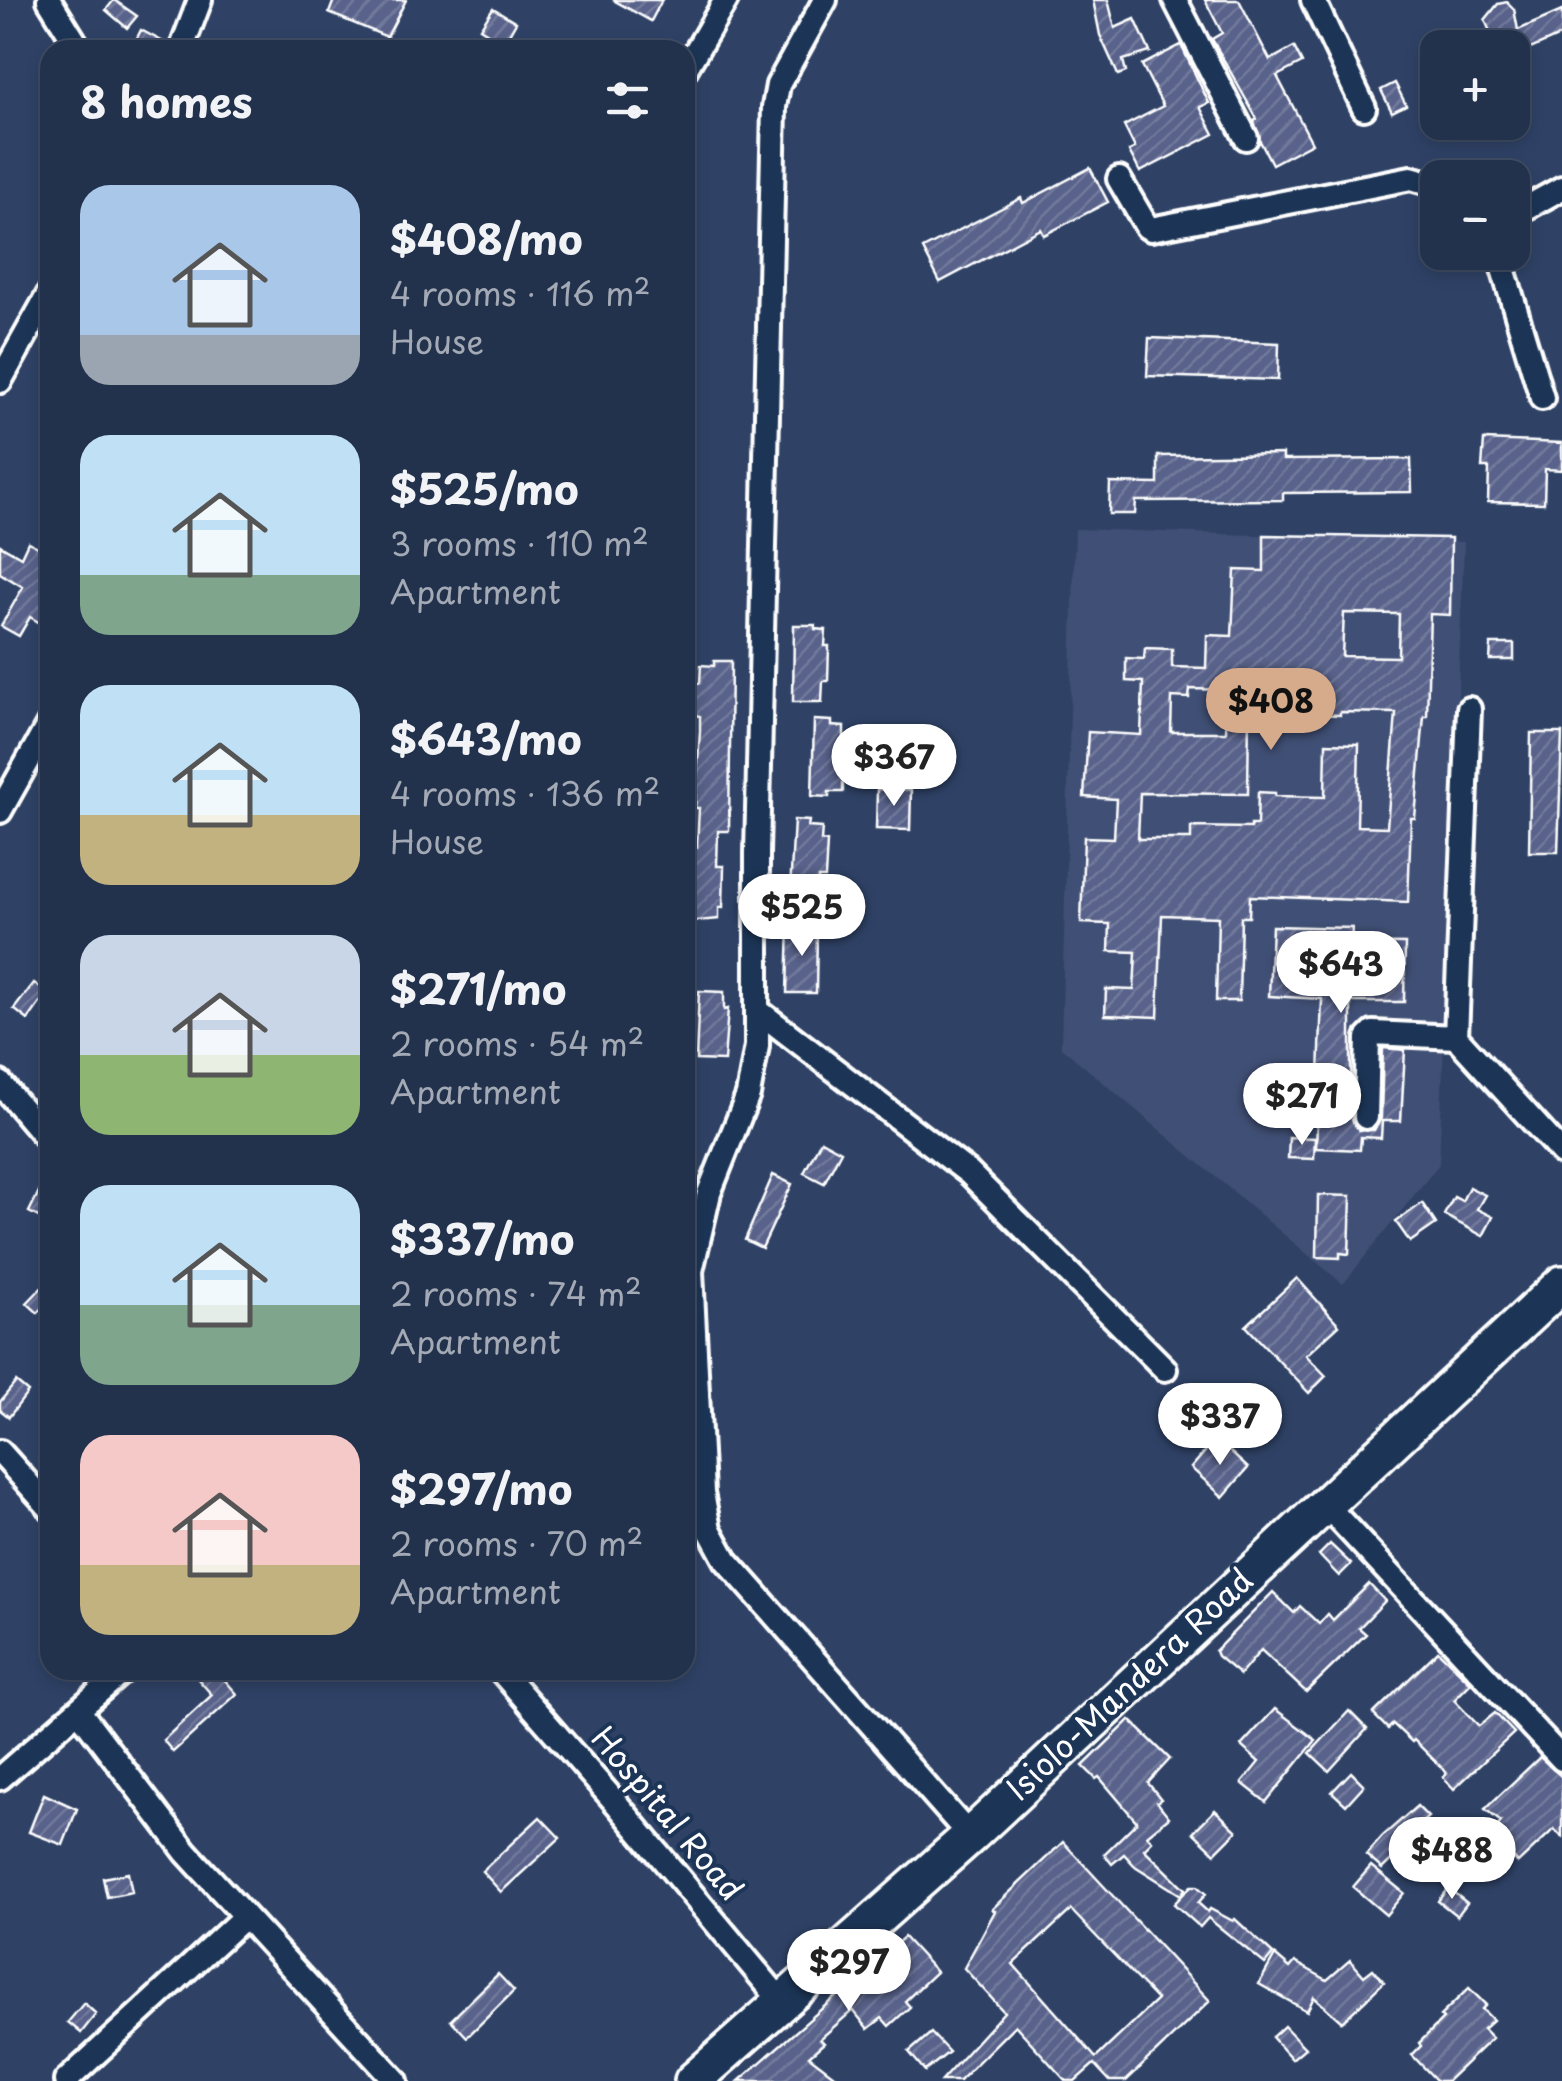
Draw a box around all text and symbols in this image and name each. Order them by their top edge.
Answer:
map controls [1420,30,1530,270]
button: + [1420,30,1530,140]
text: 8 homes [80,69,253,132]
icon: filters [600,73,655,128]
button: − [1420,160,1530,270]
text: $408/mo [390,206,583,269]
icon: home [160,225,280,345]
text: 4 rooms · 116 m² [390,269,651,317]
text: House [390,317,484,365]
text: $525/mo [390,456,579,519]
icon: home [160,475,280,595]
text: 3 rooms · 110 m² [390,519,649,567]
text: Apartment [390,567,561,615]
pin: $408 [1212,668,1330,753]
text: $408 [1228,676,1314,724]
text: $643/mo [390,706,582,769]
pin: $367 [835,724,953,809]
icon: home [160,725,280,845]
text: $367 [853,732,935,780]
text: 4 rooms · 136 m² [390,769,660,817]
text: House [390,817,484,865]
pin: $525 [743,874,861,959]
text: $525 [760,882,844,930]
pin: $643 [1282,931,1400,1016]
text: $643 [1298,939,1384,987]
text: $271/mo [390,956,566,1019]
icon: home [160,975,280,1095]
text: 2 rooms · 54 m² [390,1019,644,1067]
pin: $271 [1243,1063,1361,1148]
text: Apartment [390,1067,561,1115]
text: $271 [1265,1071,1339,1119]
text: $337/mo [390,1206,574,1269]
icon: home [160,1225,280,1345]
text: 2 rooms · 74 m² [390,1269,642,1317]
text: Apartment [390,1317,561,1365]
pin: $337 [1161,1383,1279,1468]
text: $337 [1180,1391,1260,1439]
text: $297/mo [390,1456,572,1519]
icon: home [160,1475,280,1595]
text: 2 rooms · 70 m² [390,1519,643,1567]
street label: Isiolo-Mandera Road [995,1556,1263,1811]
text: Apartment [390,1567,561,1615]
street label: Hospital Road [581,1715,756,1910]
pin: $488 [1393,1817,1511,1902]
text: $488 [1411,1825,1493,1873]
pin: $297 [790,1929,908,2014]
text: $297 [809,1937,889,1985]

